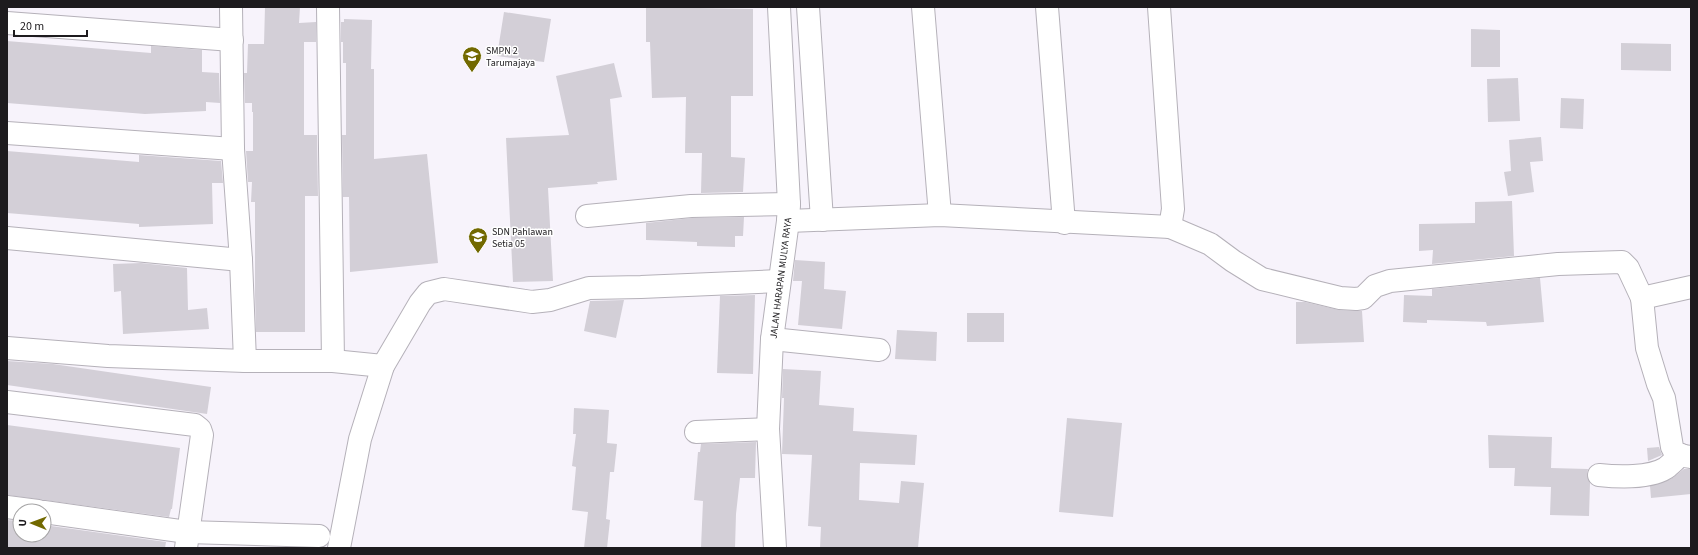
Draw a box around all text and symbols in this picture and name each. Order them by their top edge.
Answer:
scale bar [14,12,87,38]
text: 20 m [20,18,44,35]
place label: SMPN 2 Tarumajaya [486,44,535,70]
school or university icon: SMPN 2 Tarumajaya [461,45,483,73]
street label: JALAN HARAPAN MULYA RAYA [767,216,795,340]
place label: SDN Pahlawan Setia 05 [492,225,553,251]
school or university icon: SDN Pahlawan Setia 05 [467,226,489,254]
north arrow [12,503,52,543]
text: U [15,519,30,527]

